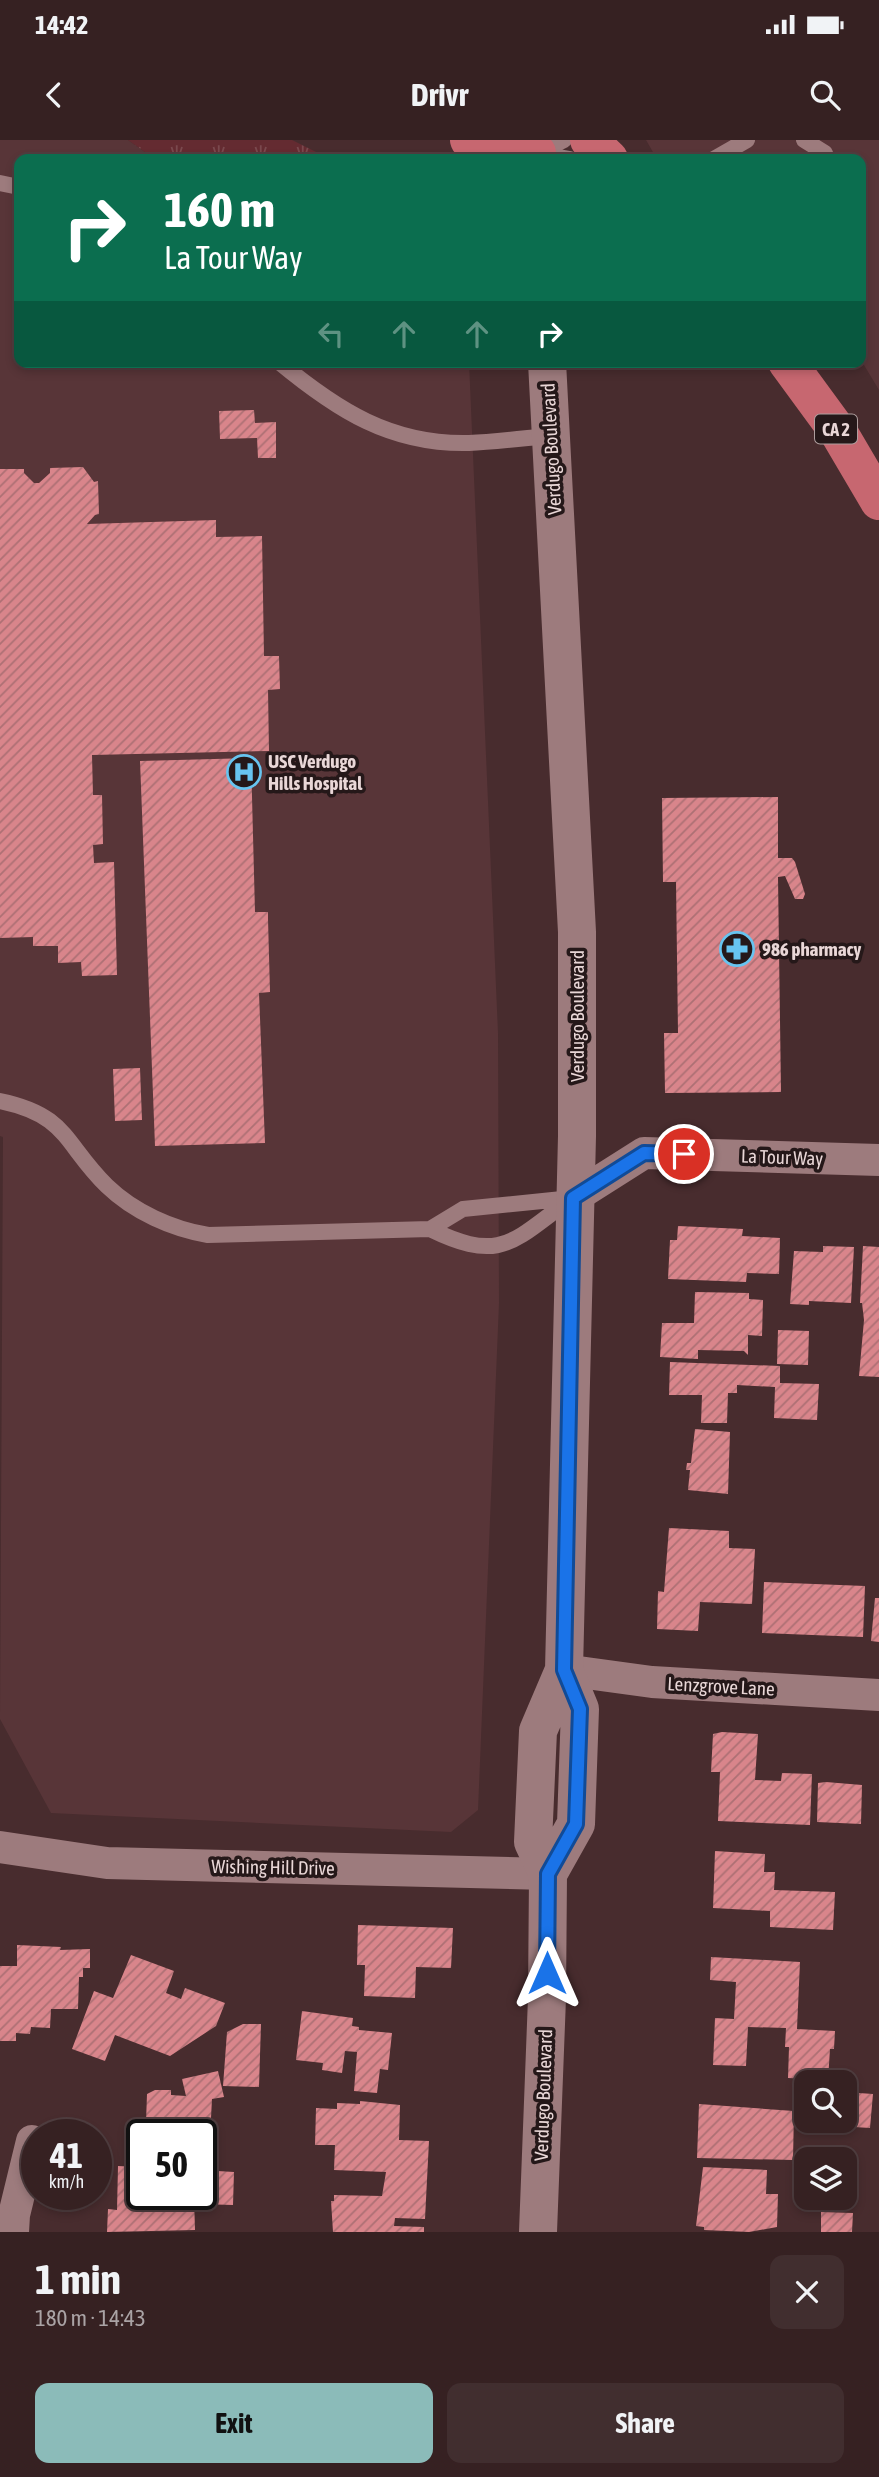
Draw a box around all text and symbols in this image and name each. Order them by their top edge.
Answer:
text: 14:42 [35,10,89,40]
icon: back [35,76,73,114]
text: Drivr [411,76,468,113]
icon: search [806,76,844,114]
text: 160 m [164,181,275,237]
icon: right [49,182,140,273]
text: La Tour Way [164,239,302,276]
icon: left [312,315,350,353]
icon: ahead [385,315,423,353]
icon: ahead [458,315,496,353]
icon: right [531,315,569,353]
street label: Verdugo Boulevard [537,383,565,515]
road number: CA 2 [815,414,857,444]
place label: USC Verdugo Hills Hospital [268,750,363,794]
hospital icon: USC Verdugo Hills Hospital [225,753,263,791]
pharmacy icon: 986 pharmacy [718,930,756,968]
place label: 986 pharmacy [762,938,862,960]
street label: Verdugo Boulevard [566,950,588,1082]
pin [654,1124,714,1184]
icon: arrive [665,1135,703,1173]
street label: La Tour Way [741,1145,824,1169]
street label: Lenzgrove Lane [667,1672,775,1700]
street label: Wishing Hill Drive [211,1855,335,1879]
position arrow [510,1936,584,2010]
street label: Verdugo Boulevard [530,2029,556,2161]
map controls [794,2070,857,2210]
button: search [794,2070,857,2133]
speed limit sign: 50 [126,2119,217,2210]
text: 41 [50,2135,83,2175]
button: layers [794,2147,857,2210]
text: km/h [49,2171,84,2192]
text: 1 min [35,2255,121,2303]
button: close [770,2255,844,2329]
text: 180 m · 14:43 [35,2305,146,2331]
button: Exit [35,2383,433,2463]
button: Share [447,2383,844,2463]

